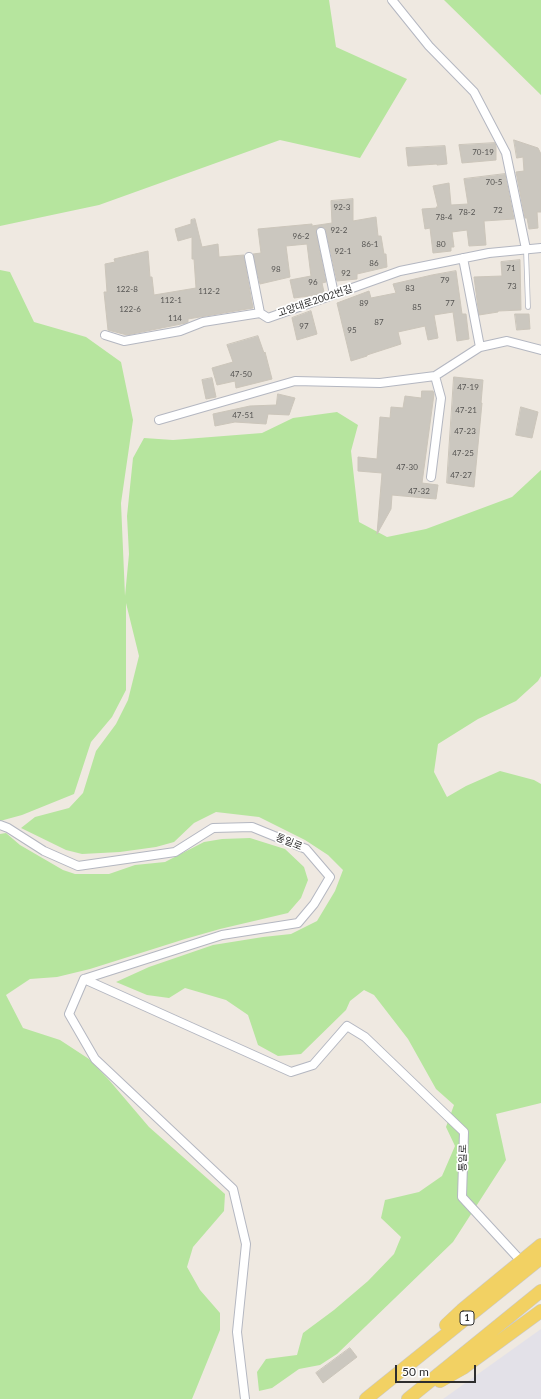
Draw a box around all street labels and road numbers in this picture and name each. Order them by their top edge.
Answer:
street label: 고양대로2002번길 [276,283,354,319]
street label: 통일로 [274,831,304,853]
street label: 통일로 [457,1144,469,1172]
road number: 1 [460,1311,474,1325]

